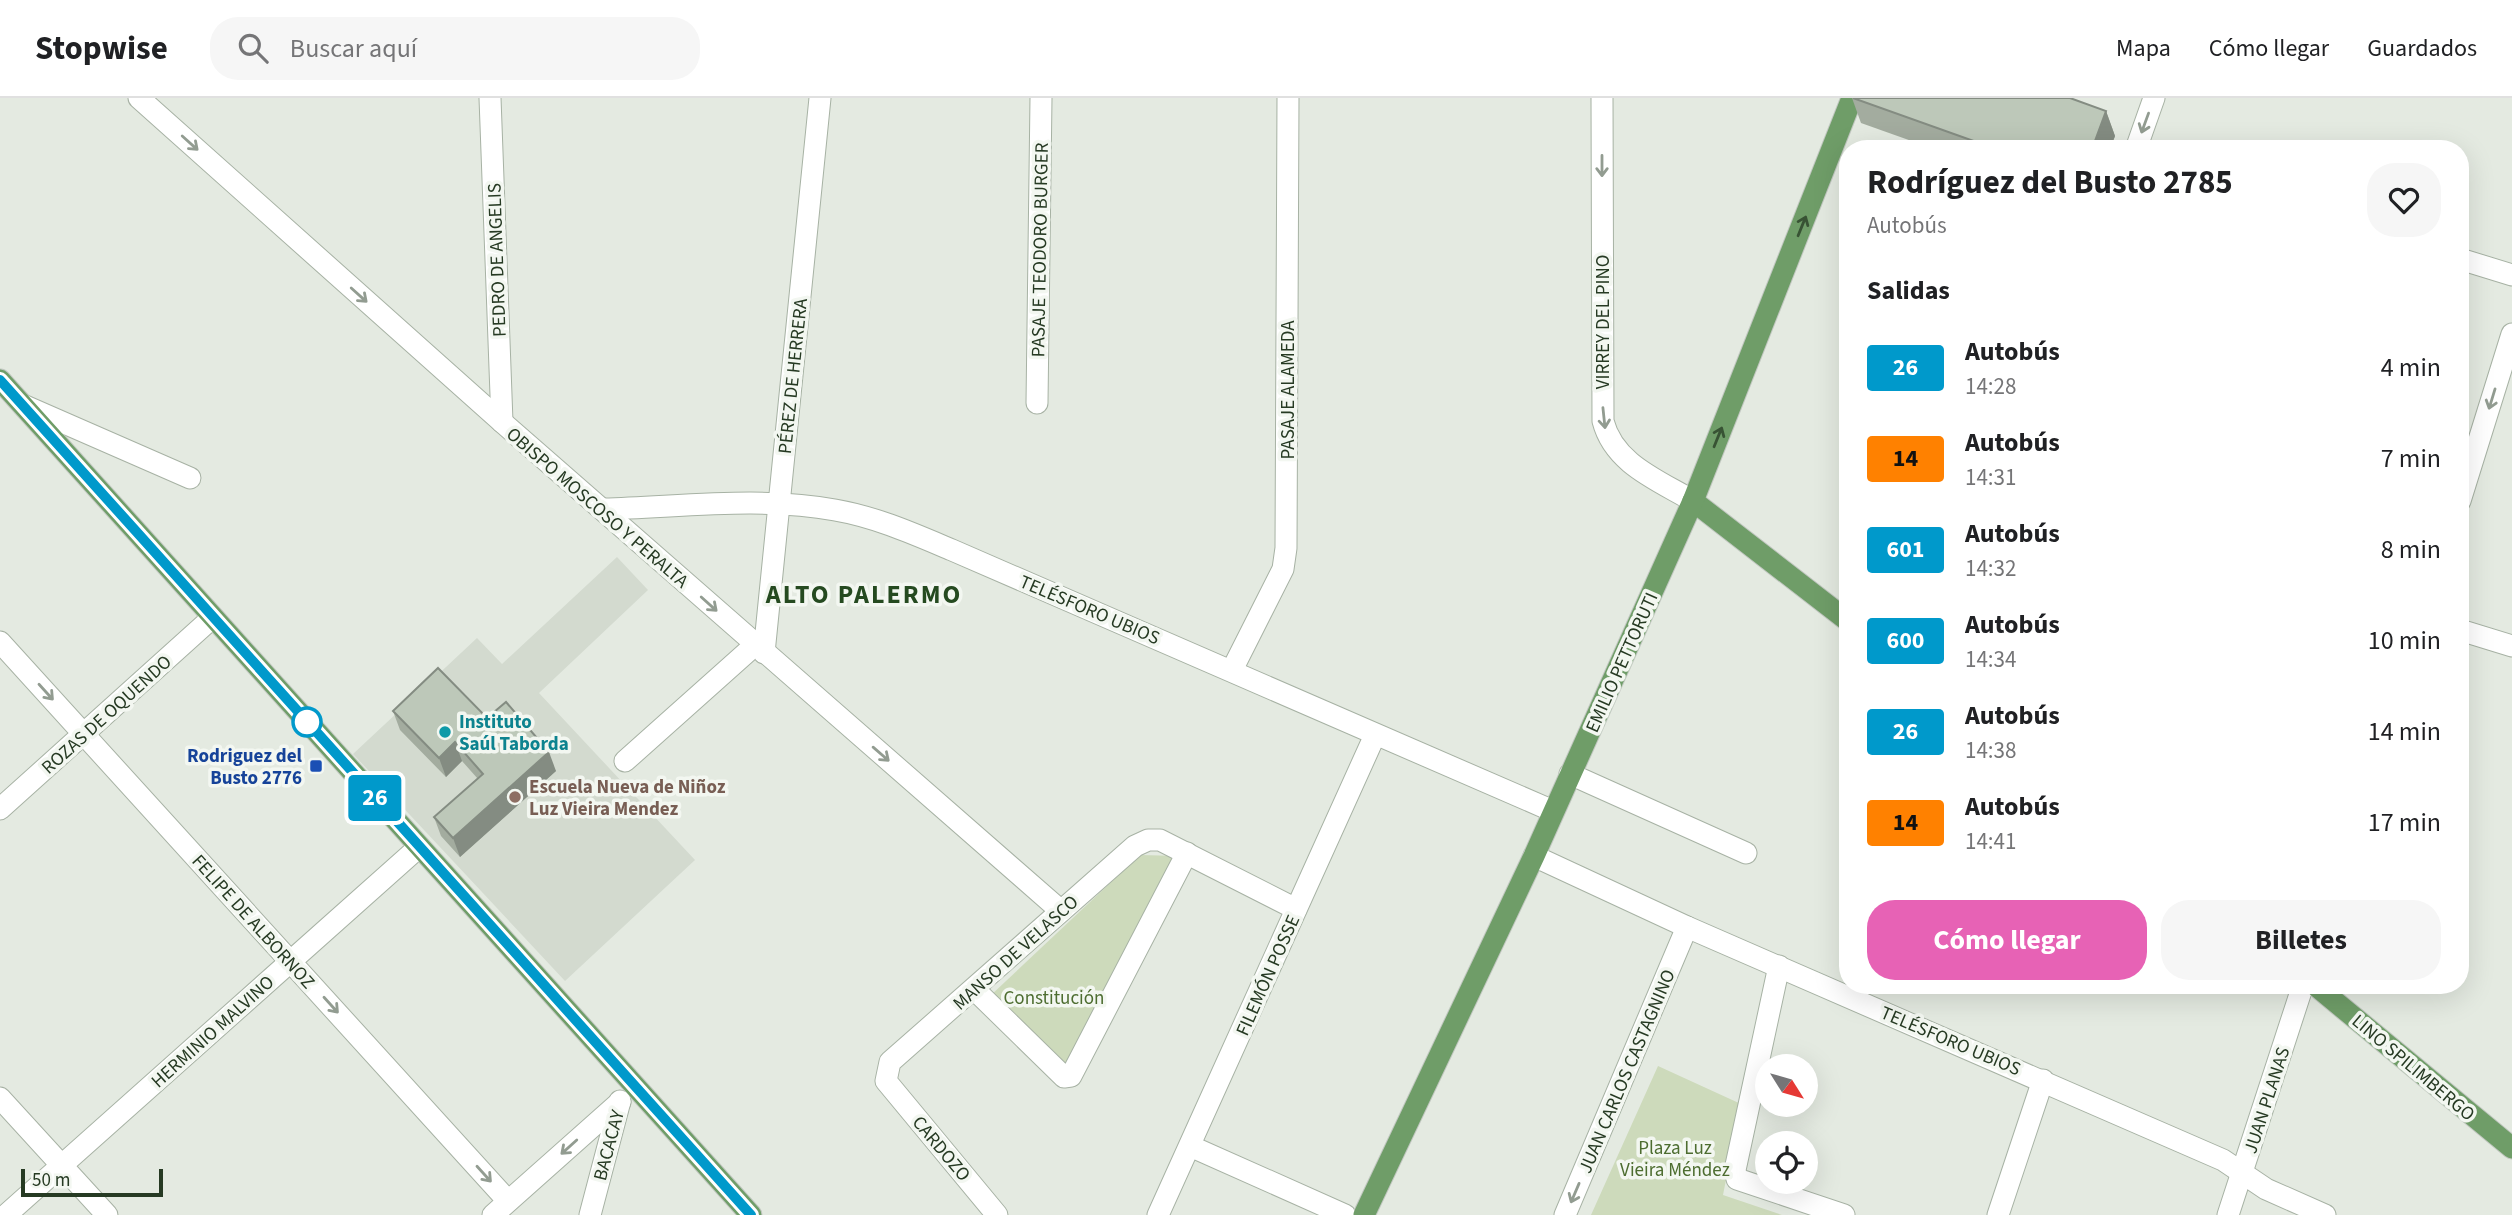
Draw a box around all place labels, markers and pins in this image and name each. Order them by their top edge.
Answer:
unlabelled marker [292,707,322,737]
place label: Instituto Saúl Taborda [459,709,569,758]
marker: Instituto Saúl Taborda [437,724,453,740]
place label: Rodriguez del Busto 2776 [187,743,303,792]
marker: Rodriguez del Busto 2776 [308,758,324,774]
place label: Escuela Nueva de Niñoz Luz Vieira Mendez [529,774,726,823]
marker: Escuela Nueva de Niñoz Luz Vieira Mendez [507,789,523,805]

